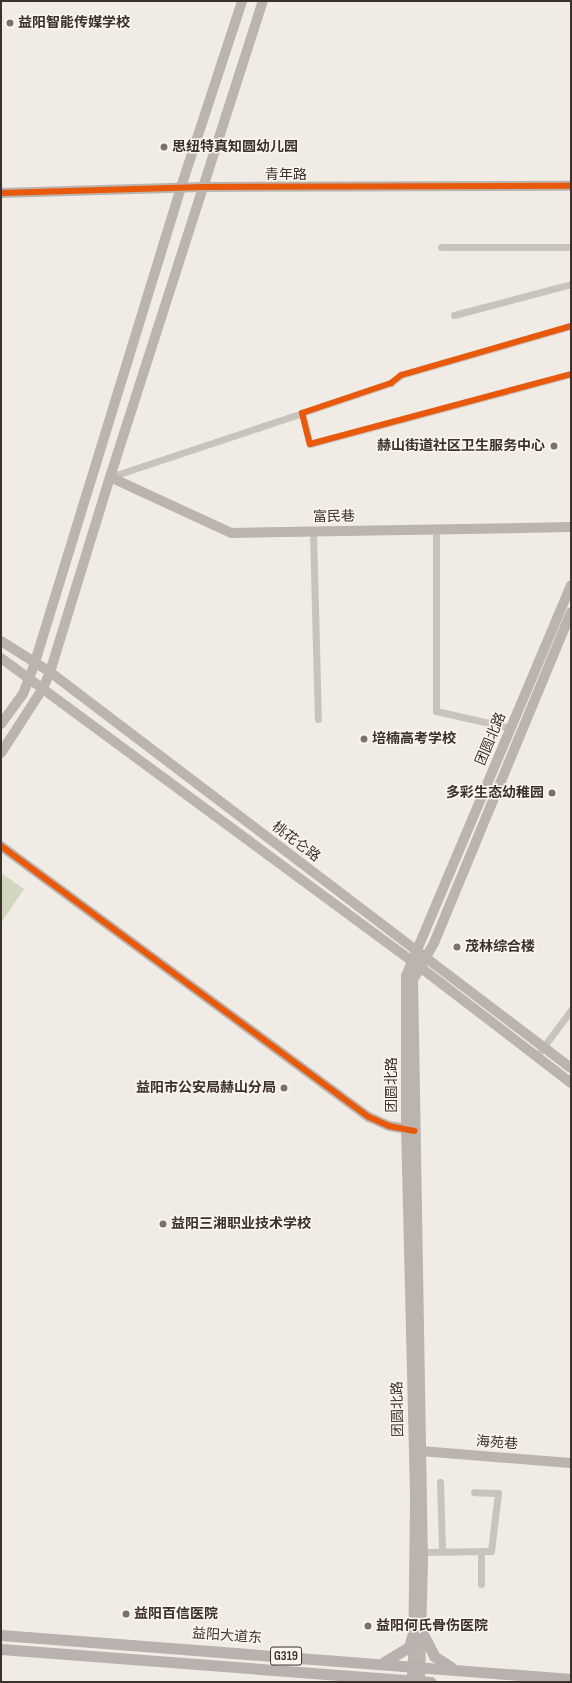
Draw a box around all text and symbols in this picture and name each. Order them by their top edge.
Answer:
place label: 益阳智能传媒学校 [18,15,130,31]
marker: 益阳智能传媒学校 [5,18,15,28]
place label: 思纽特真知圆幼儿园 [172,139,298,155]
marker: 思纽特真知圆幼儿园 [159,142,169,152]
street label: 青年路 [265,167,307,183]
place label: 赫山街道社区卫生服务中心 [377,438,545,454]
marker: 赫山街道社区卫生服务中心 [548,440,560,452]
street label: 富民巷 [313,508,355,526]
street label: 团圆北路 [472,710,510,768]
place label: 培楠高考学校 [372,731,456,747]
marker: 培楠高考学校 [359,734,369,744]
place label: 多彩生态幼稚园 [446,785,544,801]
marker: 多彩生态幼稚园 [547,788,557,798]
street label: 桃花仑路 [269,818,323,866]
place label: 茂林综合楼 [465,939,535,955]
marker: 茂林综合楼 [452,942,462,952]
street label: 团圆北路 [384,1057,400,1113]
place label: 益阳市公安局赫山分局 [136,1080,276,1096]
marker: 益阳市公安局赫山分局 [279,1083,289,1093]
place label: 益阳三湘职业技术学校 [171,1216,311,1232]
marker: 益阳三湘职业技术学校 [158,1219,168,1229]
street label: 团圆北路 [389,1381,407,1437]
street label: 海苑巷 [475,1433,519,1453]
place label: 益阳百信医院 [134,1606,218,1622]
marker: 益阳百信医院 [121,1609,131,1619]
place label: 益阳何氏骨伤医院 [376,1618,488,1634]
marker: 益阳何氏骨伤医院 [363,1621,373,1631]
street label: 益阳大道东 [191,1625,263,1647]
road number: G319 [270,1645,302,1667]

